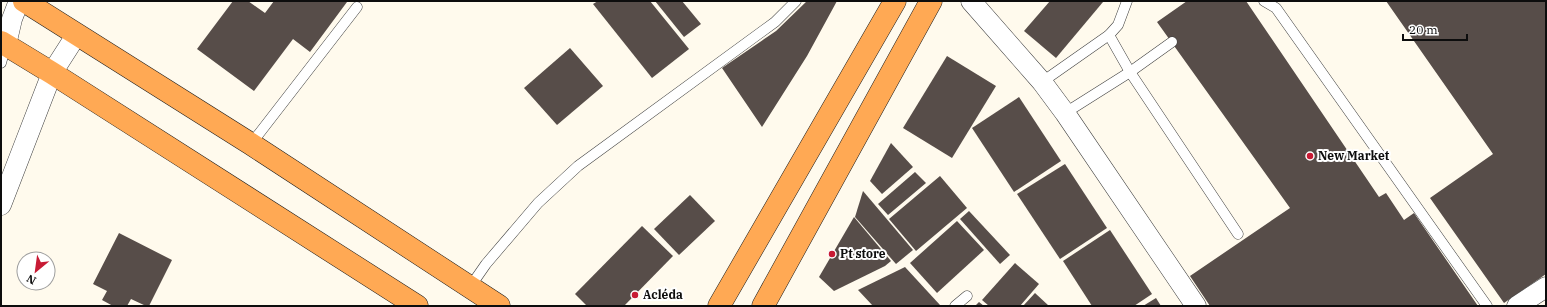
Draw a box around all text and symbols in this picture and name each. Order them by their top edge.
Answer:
scale bar [1403,16,1467,42]
text: 20 m [1409,22,1438,37]
place label: New Market [1318,148,1390,163]
marker: New Market [1305,151,1315,161]
place label: Pt store [840,246,886,261]
marker: Pt store [827,249,837,259]
north arrow [16,251,56,291]
text: N [24,271,38,288]
place label: Acléda [643,287,683,302]
marker: Acléda [630,290,640,300]

